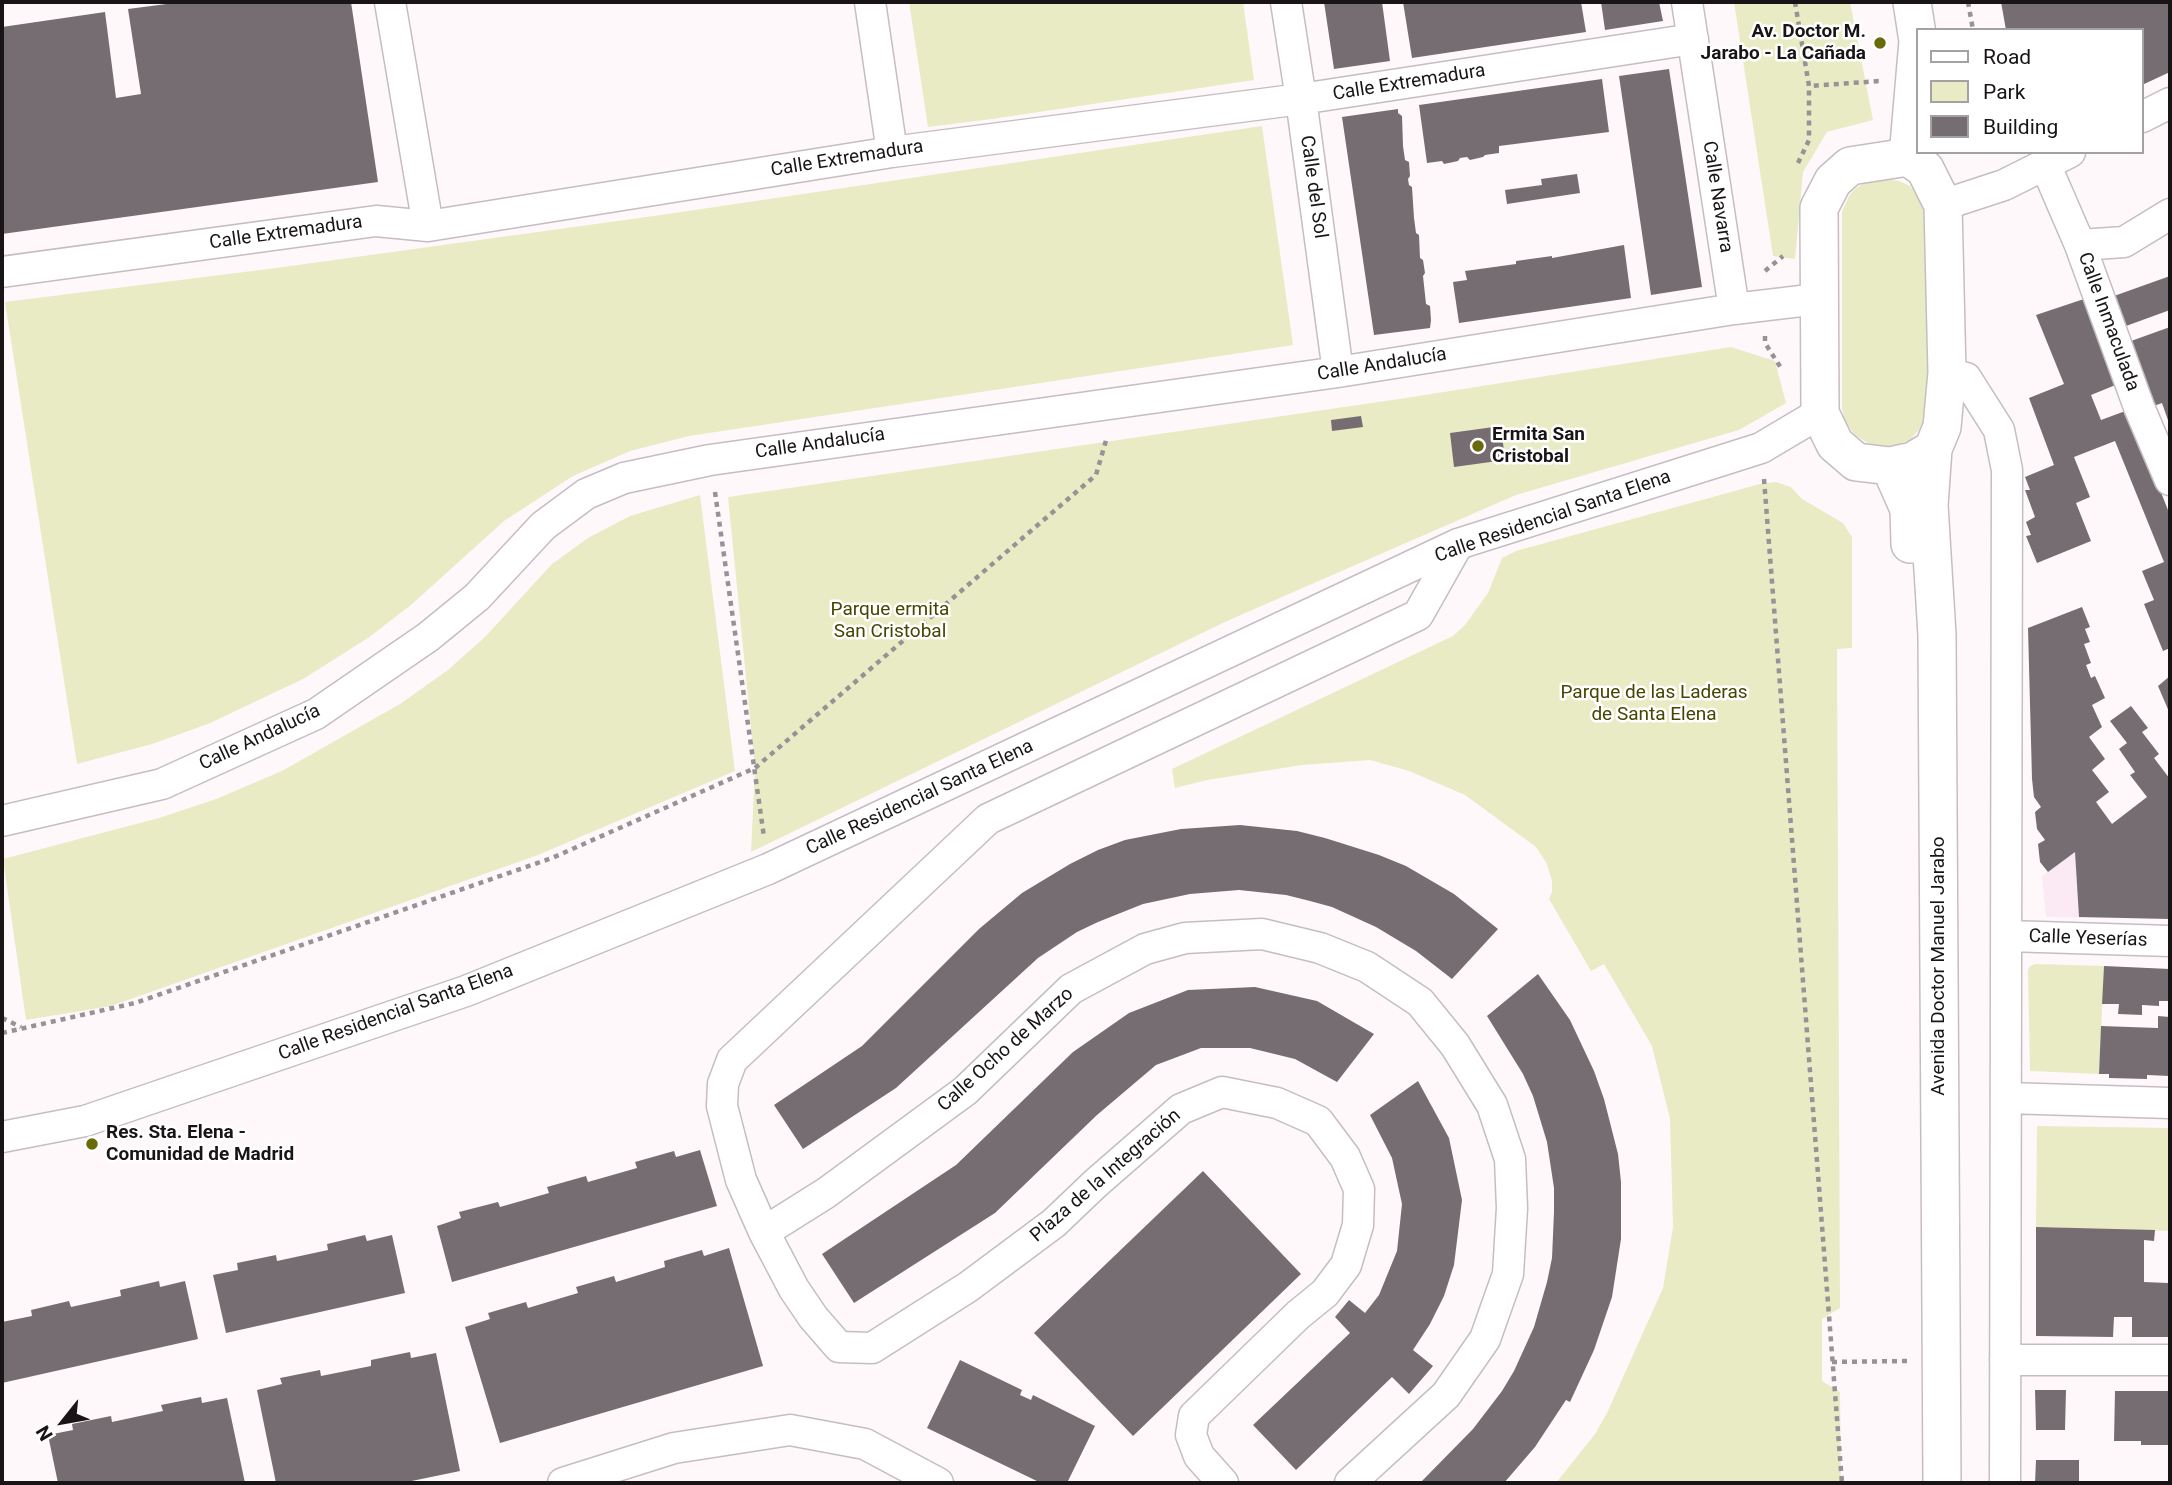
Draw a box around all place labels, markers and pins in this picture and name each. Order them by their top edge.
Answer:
place label: Av. Doctor M. Jarabo - La Cañada [1701,21,1866,65]
marker: Av. Doctor M. Jarabo - La Cañada [1872,35,1888,51]
place label: Ermita San Cristobal [1492,424,1585,468]
marker: Ermita San Cristobal [1470,438,1486,454]
place label: Res. Sta. Elena - Comunidad de Madrid [106,1122,294,1166]
marker: Res. Sta. Elena - Comunidad de Madrid [84,1136,100,1152]

